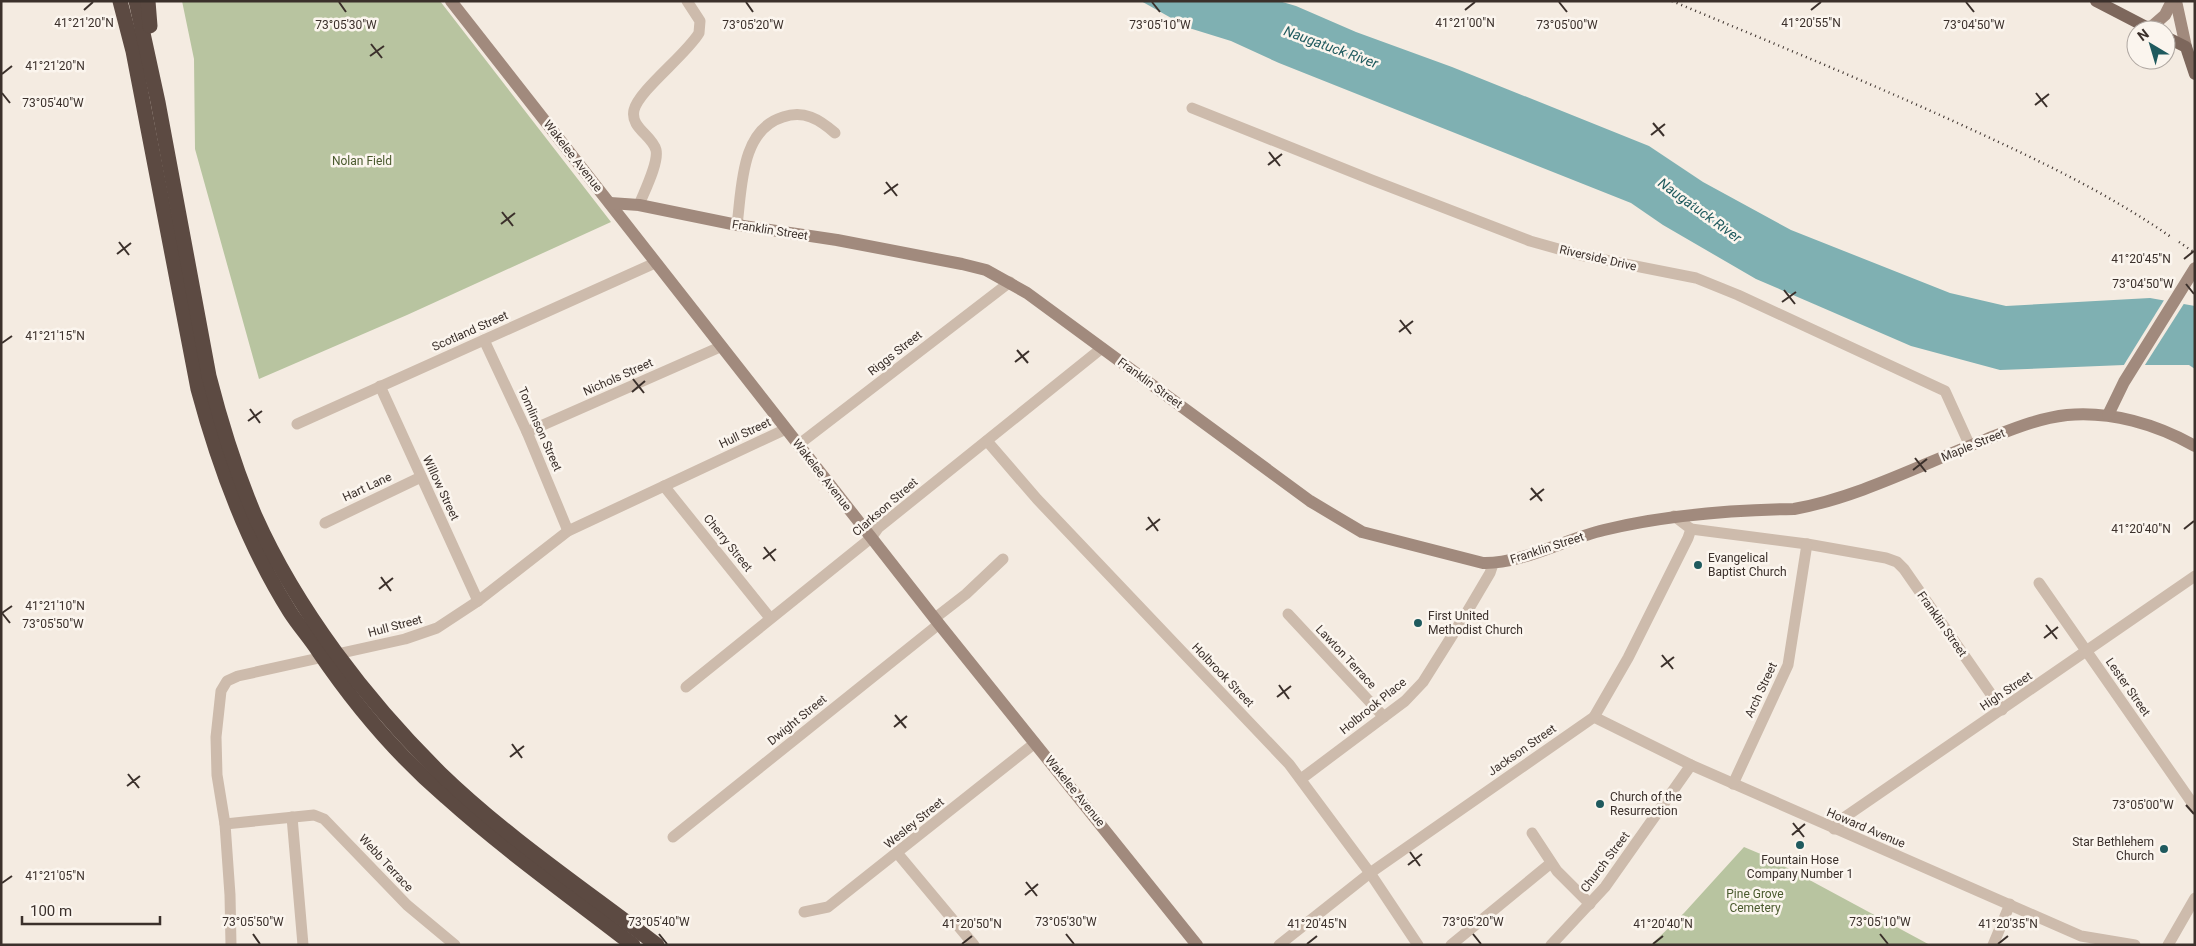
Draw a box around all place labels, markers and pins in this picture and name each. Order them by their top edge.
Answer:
place label: Evangelical Baptist Church [1708,551,1787,579]
marker: Evangelical Baptist Church [1692,559,1704,571]
place label: First United Methodist Church [1428,609,1523,637]
marker: First United Methodist Church [1412,617,1424,629]
place label: Church of the Resurrection [1610,790,1682,818]
marker: Church of the Resurrection [1594,798,1606,810]
place label: Star Bethlehem Church [2072,835,2154,863]
marker: Fountain Hose Company Number 1 [1794,839,1806,851]
marker: Star Bethlehem Church [2158,843,2170,855]
place label: Fountain Hose Company Number 1 [1747,853,1853,881]

